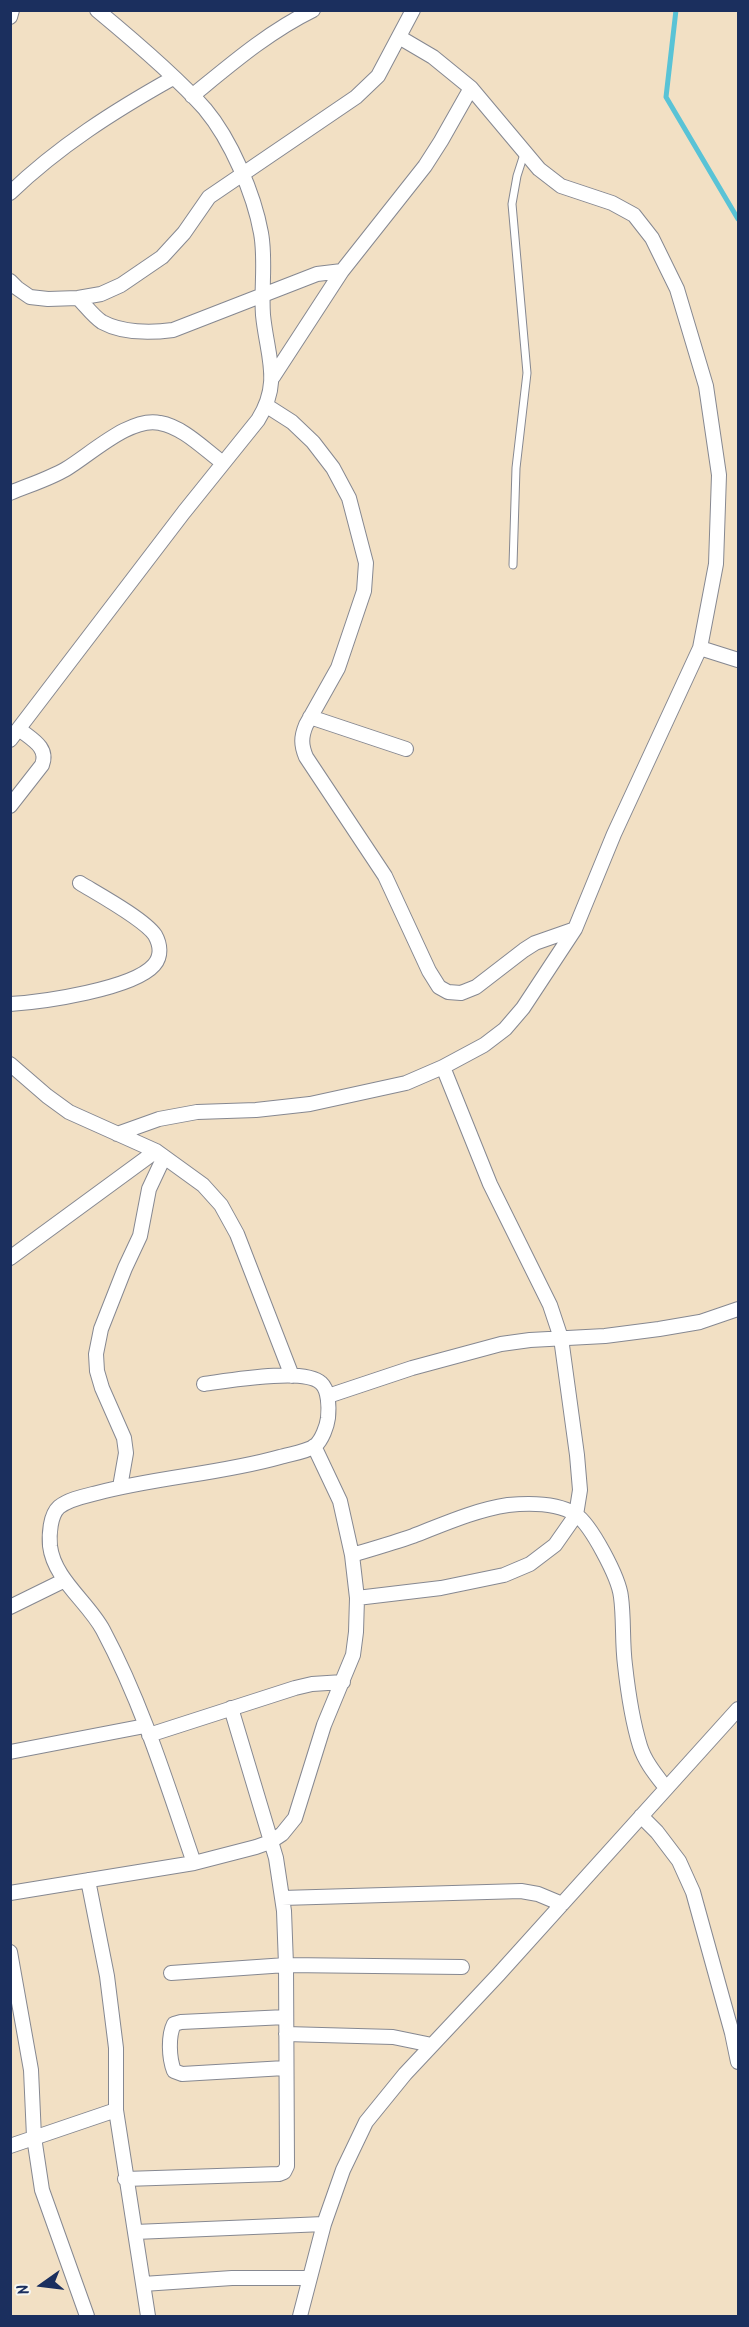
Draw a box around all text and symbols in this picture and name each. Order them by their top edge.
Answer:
north arrow [12,2255,72,2315]
text: N [11,2282,37,2297]

